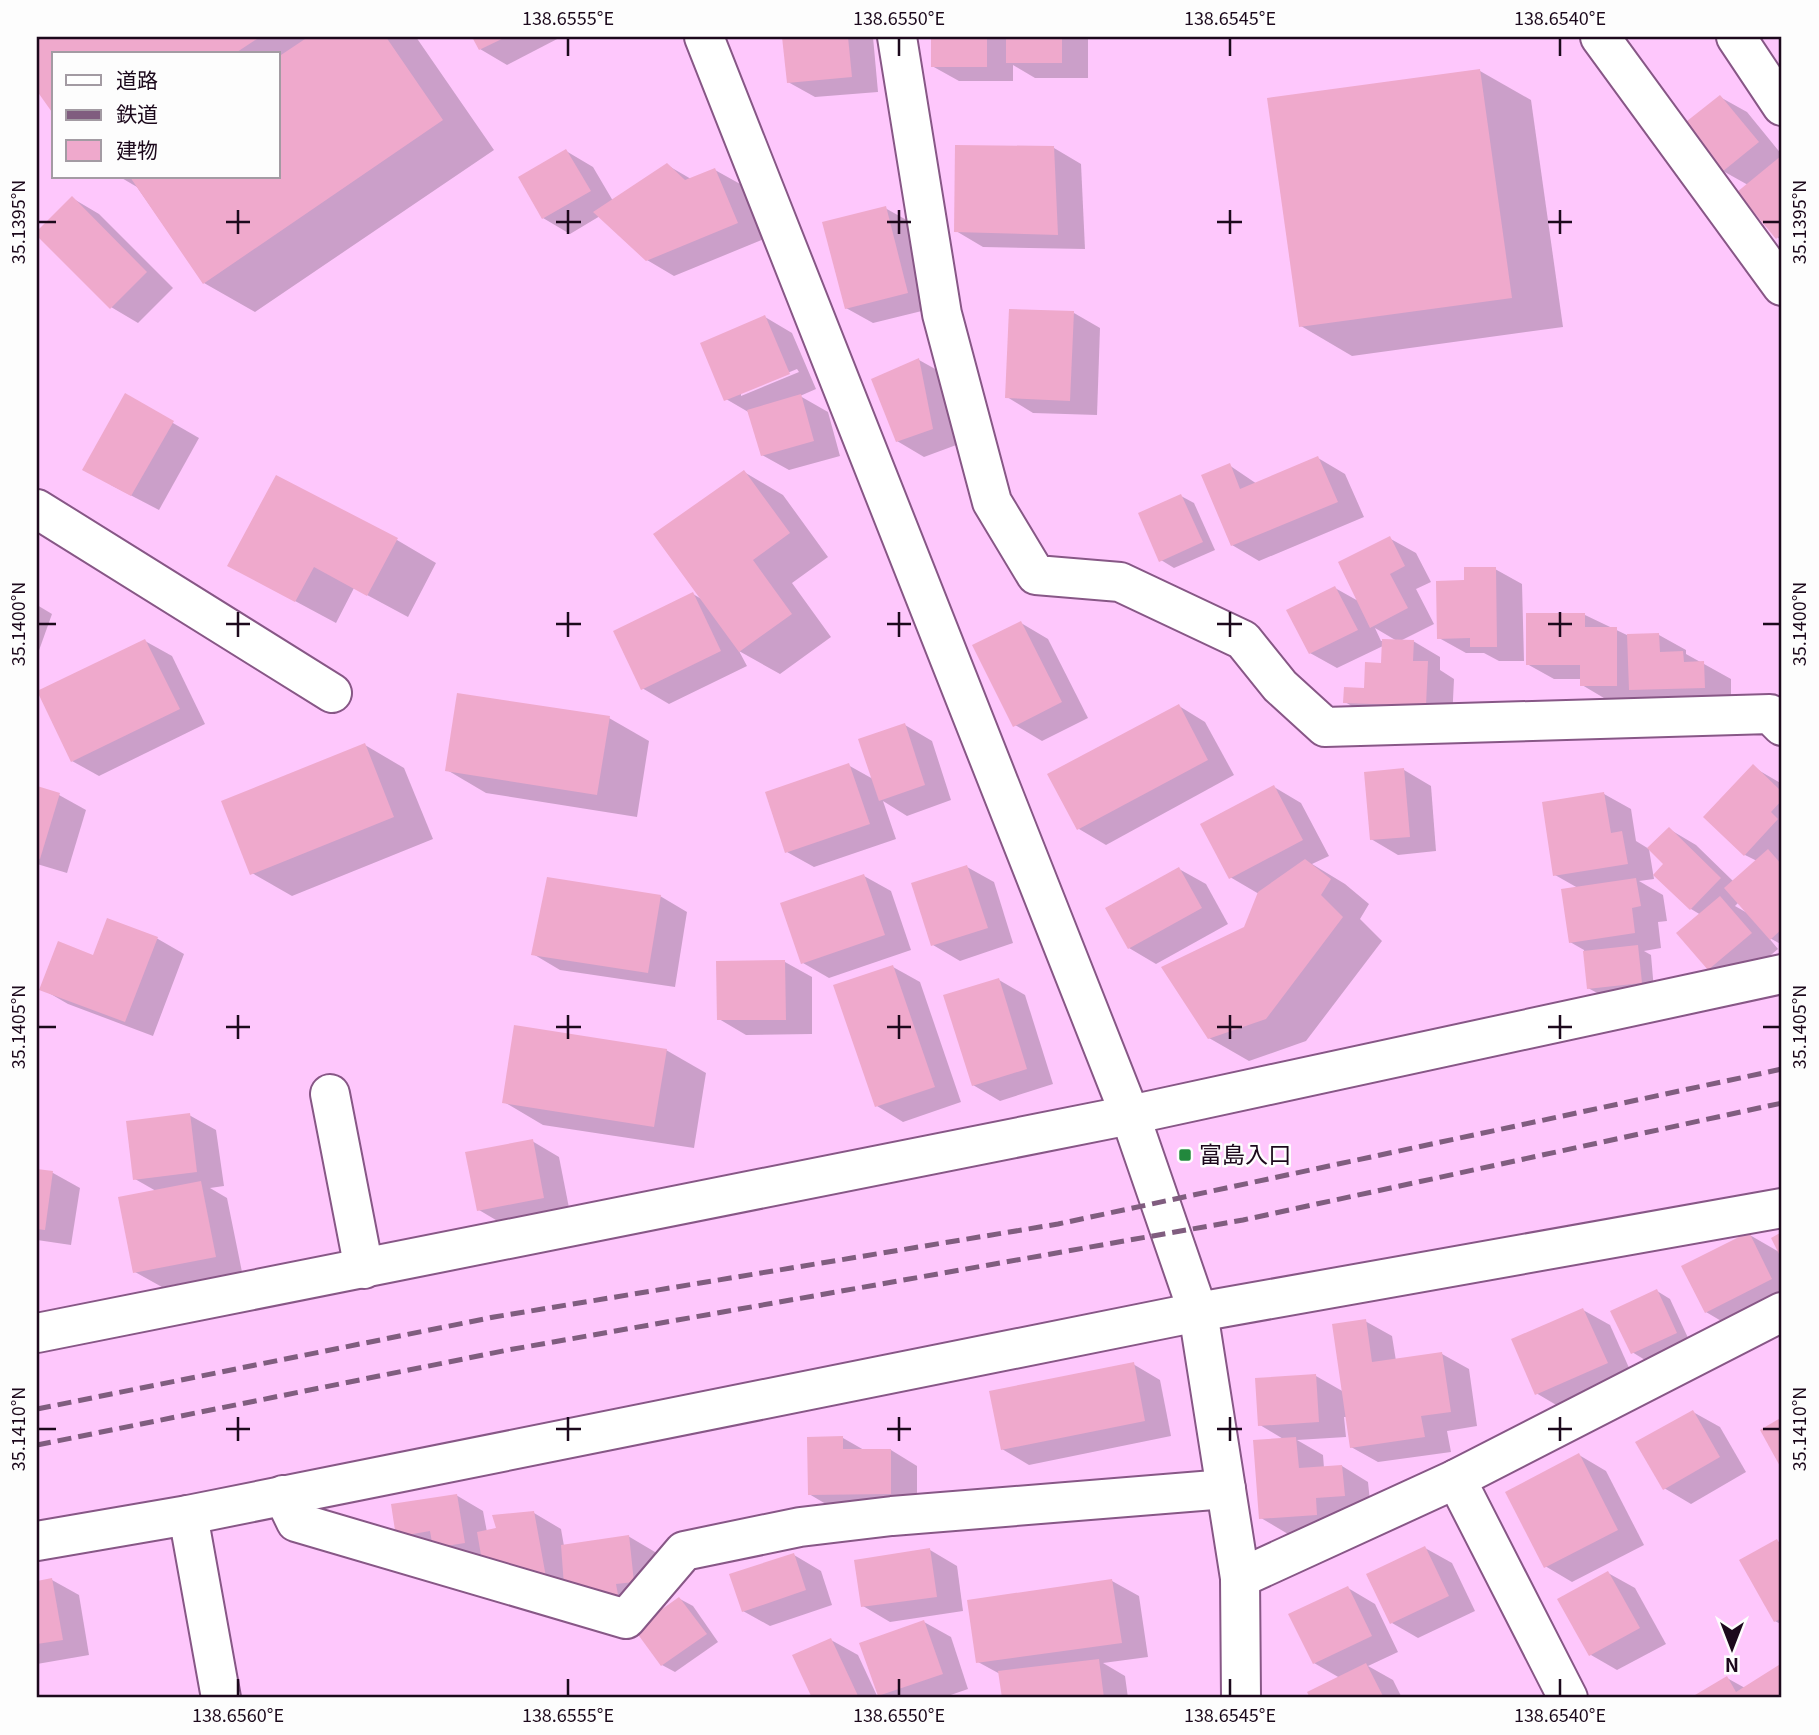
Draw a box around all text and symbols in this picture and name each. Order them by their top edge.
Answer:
text: 138.6555°E [522,4,614,30]
text: 138.6550°E [853,4,945,30]
text: 138.6545°E [1184,4,1276,30]
text: 138.6540°E [1514,4,1606,30]
legend [52,52,280,178]
text: 道路 [116,64,158,94]
text: 鉄道 [116,98,158,128]
text: 建物 [116,134,158,164]
text: 35.1395°N [4,180,30,264]
text: 35.1395°N [1785,180,1811,264]
text: 35.1400°N [4,582,30,666]
text: 35.1400°N [1785,582,1811,666]
text: 35.1405°N [4,985,30,1069]
text: 35.1405°N [1785,985,1811,1069]
place label: 富島入口 [1199,1136,1291,1170]
marker: 富島入口 [1177,1147,1193,1163]
text: 35.1410°N [4,1387,30,1471]
text: 35.1410°N [1785,1387,1811,1471]
north arrow [1696,1612,1766,1682]
text: N [1725,1653,1739,1680]
text: 138.6560°E [192,1701,284,1727]
text: 138.6555°E [522,1701,614,1727]
text: 138.6550°E [853,1701,945,1727]
text: 138.6545°E [1184,1701,1276,1727]
text: 138.6540°E [1514,1701,1606,1727]

